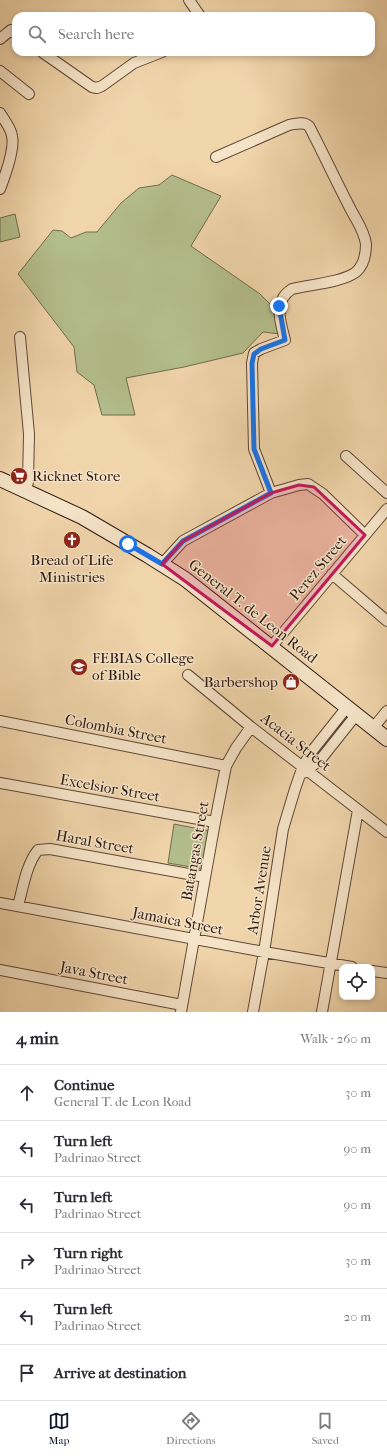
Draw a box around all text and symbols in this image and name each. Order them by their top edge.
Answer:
search box [12,12,375,56]
icon: search [26,23,48,45]
text: Search here [58,25,134,43]
route end [270,297,288,315]
supermarket icon: Ricknet Store [9,466,29,486]
place label: Ricknet Store [32,467,121,485]
church icon: Bread of Life Ministries [62,530,82,550]
street label: Perez Street [286,531,351,604]
route start [119,535,137,553]
place label: Bread of Life Ministries [30,551,114,586]
street label: General T. de Leon Road [185,555,322,667]
place label: FEBIAS College of Bible [92,649,195,684]
school or university icon: FEBIAS College of Bible [69,657,89,677]
shop icon: Barbershop [281,672,301,692]
place label: Barbershop [204,673,278,691]
street label: Acacia Street [257,708,335,775]
street label: Colombia Street [63,710,169,748]
street label: Excelsior Street [59,770,162,806]
street label: Batangas Street [177,799,213,902]
street label: Haral Street [54,826,136,858]
street label: Arbor Avenue [243,844,275,937]
street label: Jamaica Street [130,903,226,939]
street label: Java Street [57,957,130,989]
map controls [339,964,375,1000]
button: locate [339,964,375,1000]
text: 4 min [16,1028,59,1048]
text: Walk · 260 m [300,1031,371,1046]
text: Continue [54,1076,114,1094]
icon: ahead [16,1082,38,1104]
text: 30 m [345,1085,371,1100]
text: General T. de Leon Road [54,1094,191,1109]
text: Turn left [54,1132,112,1150]
icon: left [16,1138,38,1160]
text: 90 m [343,1141,371,1156]
text: Padrinao Street [54,1150,141,1165]
text: Turn left [54,1188,112,1206]
icon: left [16,1194,38,1216]
text: 90 m [343,1197,371,1212]
text: Padrinao Street [54,1206,141,1221]
text: Turn right [54,1244,123,1262]
icon: right [16,1250,38,1272]
text: 30 m [345,1253,371,1268]
text: Padrinao Street [54,1262,141,1277]
text: Turn left [54,1300,112,1318]
icon: left [16,1306,38,1328]
text: 20 m [344,1309,371,1324]
text: Padrinao Street [54,1318,141,1333]
icon: arrive [16,1362,38,1384]
text: Arrive at destination [54,1364,186,1382]
tab: Map [48,1410,70,1447]
tab: Directions [166,1410,216,1447]
tab: Saved [312,1410,339,1447]

